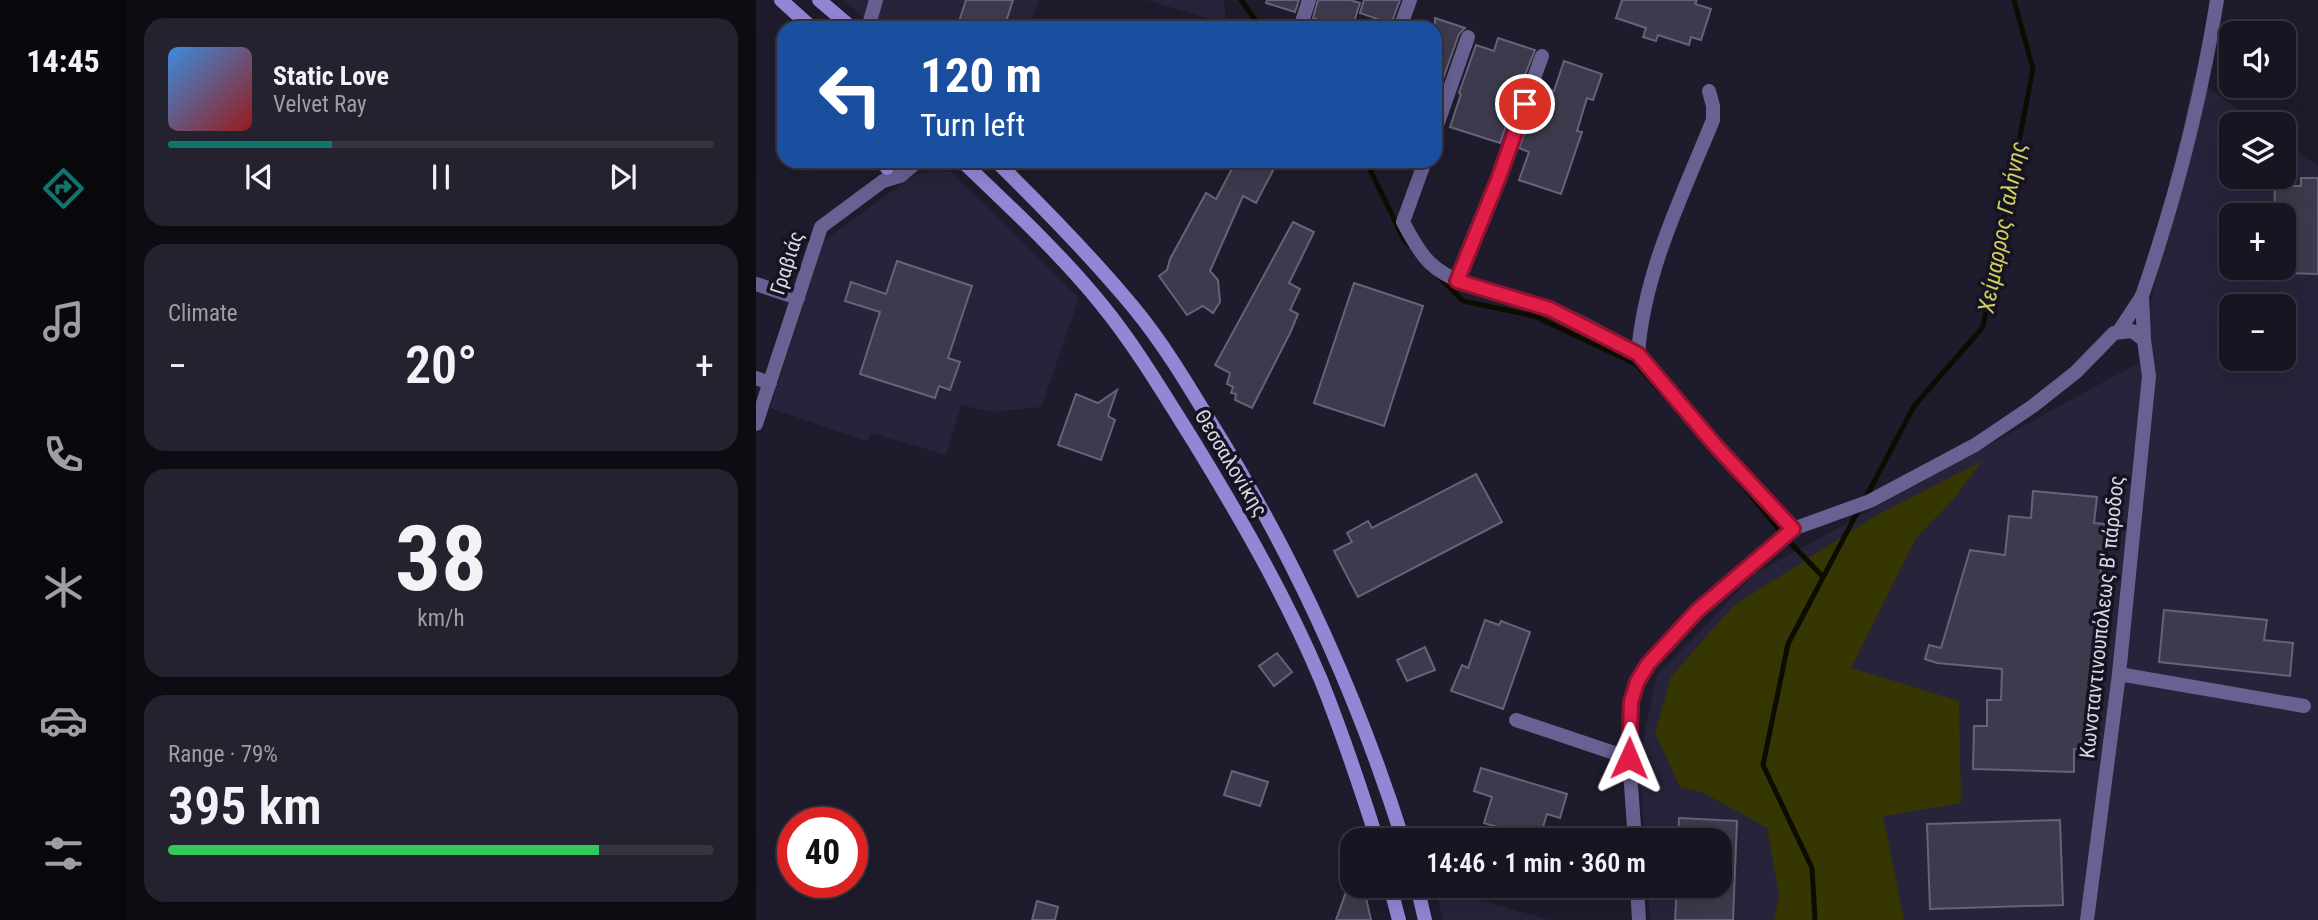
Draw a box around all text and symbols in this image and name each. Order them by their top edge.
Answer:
map controls [2219,21,2296,371]
button: sound [2219,21,2296,98]
text: 14:45 [26,42,100,80]
text: 120 m [920,47,1042,104]
icon: left [805,49,896,140]
text: Static Love [273,61,389,91]
pin [1495,74,1555,134]
icon: arrive [1506,85,1544,123]
text: Velvet Ray [273,91,367,118]
text: Turn left [920,106,1025,144]
button: layers [2219,112,2296,189]
water label: Χείμαρρος Γαλήνης [1972,139,2032,316]
icon: previous [240,158,278,196]
icon: pause [422,158,460,196]
icon: next [604,158,642,196]
icon: directions [39,164,88,213]
button: + [2219,203,2296,280]
street label: Γραβιάς [765,228,809,298]
button: − [2219,294,2296,371]
icon: music [39,297,88,346]
text: Climate [168,300,238,327]
text: 20° [405,335,477,396]
text: − [168,344,187,388]
text: + [695,344,714,388]
street label: Θεσσαλονίκης [1190,405,1272,521]
icon: phone [39,430,88,479]
street label: Κωνσταντινουπόλεως Β' πάροδος [2075,474,2129,760]
text: 38 [395,506,487,612]
icon: climate [39,563,88,612]
text: km/h [417,605,465,632]
icon: car [39,696,88,745]
position arrow [1592,721,1666,795]
text: Range · 79% [168,741,278,768]
text: 395 km [168,776,322,837]
speed limit sign: 40 [777,807,868,898]
icon: filters [39,829,88,878]
text: 14:46 · 1 min · 360 m [1426,848,1646,878]

